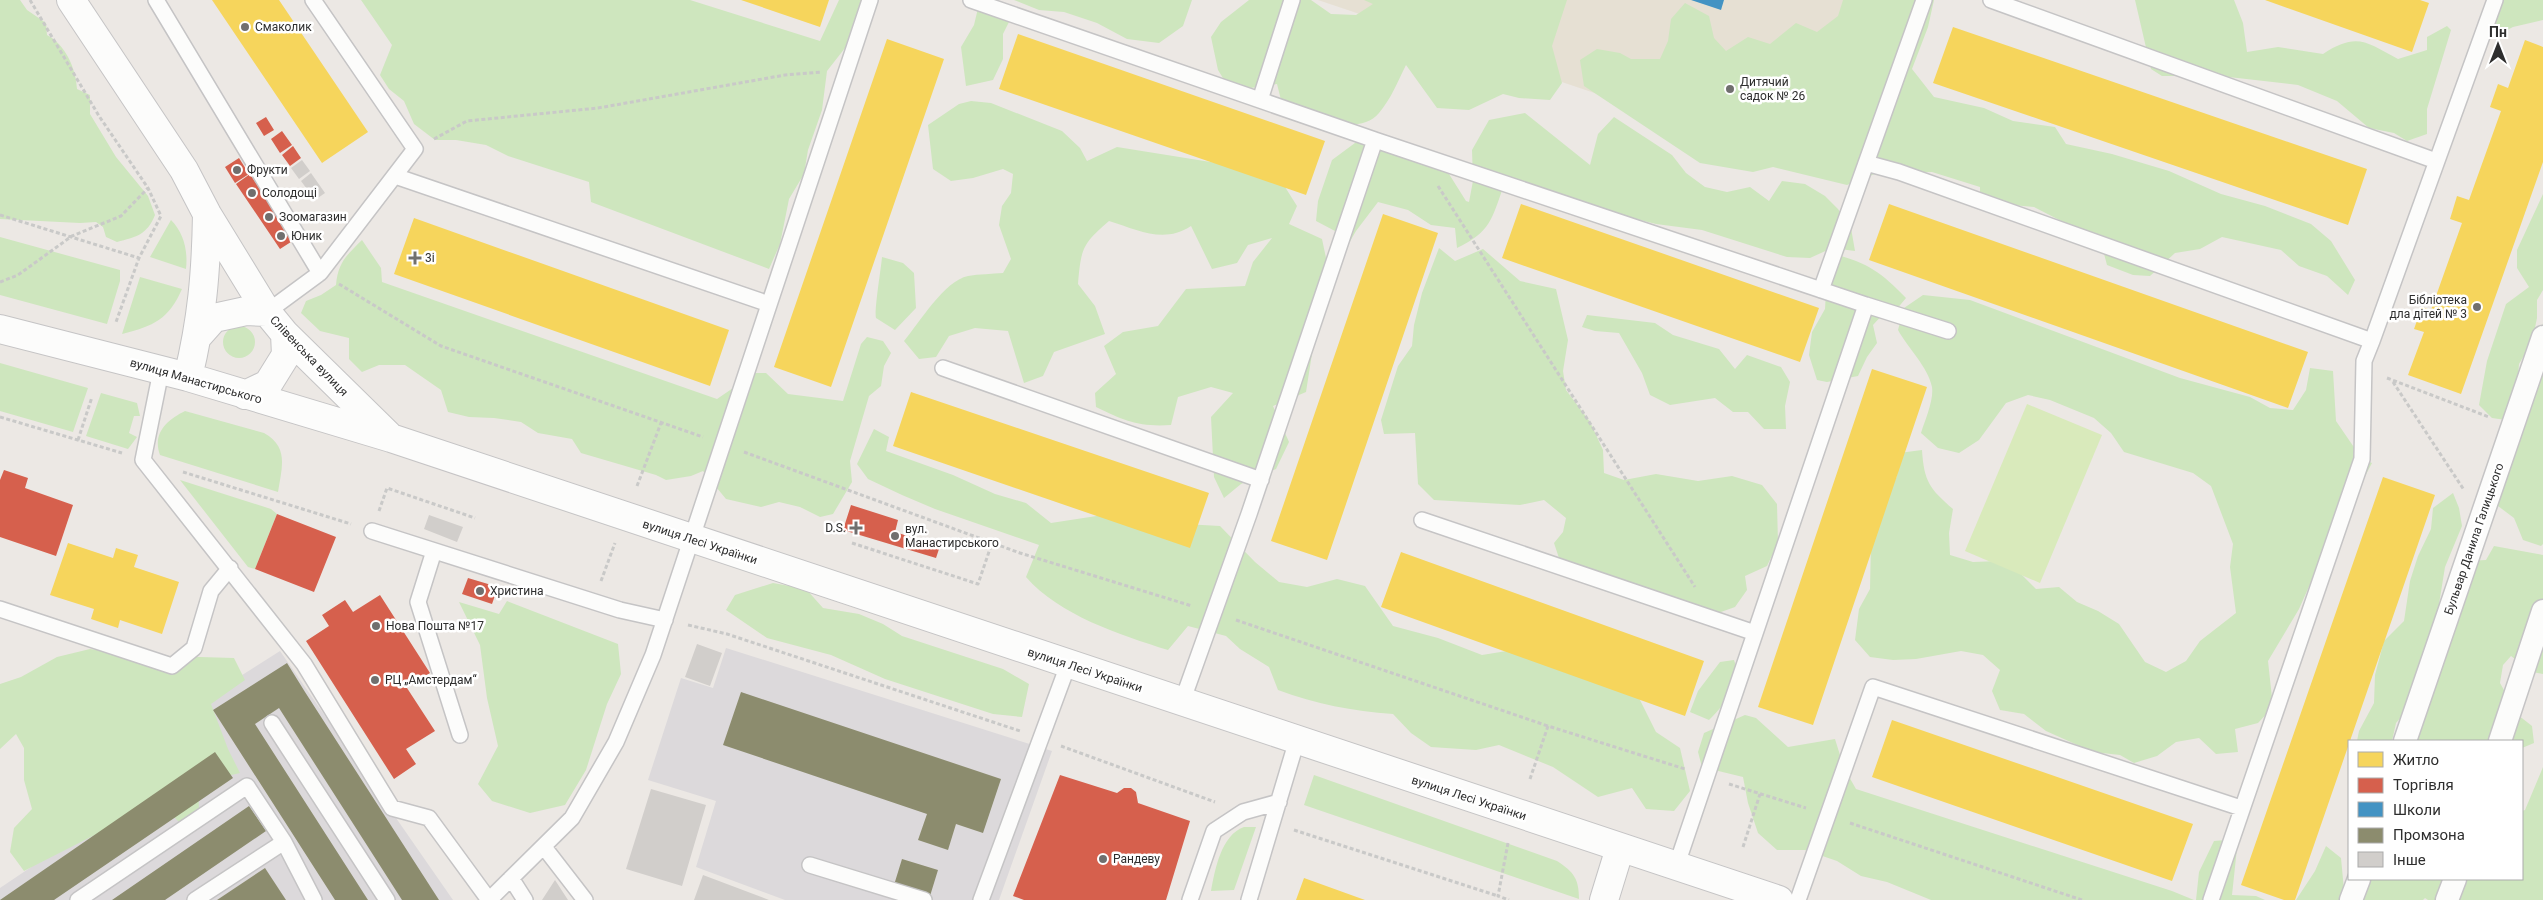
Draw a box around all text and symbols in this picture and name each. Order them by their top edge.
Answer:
place label: Смаколик [255,20,312,34]
north arrow [2473,20,2523,70]
marker: Смаколик [239,21,251,33]
text: Пн [2489,24,2507,40]
place label: Дитячий садок № 26 [1740,75,1805,103]
marker: Дитячий садок № 26 [1724,83,1736,95]
place label: Фрукти [247,163,288,177]
marker: Фрукти [231,164,243,176]
place label: Солодощі [262,186,317,200]
marker: Солодощі [246,187,258,199]
place label: Зоомагазин [279,210,347,224]
marker: Зоомагазин [263,211,275,223]
place label: Юник [291,229,323,243]
marker: Юник [275,230,287,242]
place label: 3і [425,251,435,265]
marker: 3і [409,252,421,264]
place label: Бібліотека дла дітей № 3 [2390,293,2467,321]
marker: Бібліотека дла дітей № 3 [2471,301,2483,313]
street label: Слівенська вулиця [267,313,351,399]
street label: вулиця Манастирського [128,355,264,407]
street label: Бульвар Данила Галицького [2441,461,2507,617]
street label: вулиця Лесі Українки [641,517,759,567]
place label: D.S. [825,521,846,535]
marker: D.S. [850,522,862,534]
place label: вул. Манастирського [905,522,999,550]
marker: вул. Манастирського [889,530,901,542]
place label: Христина [490,584,544,598]
marker: Христина [474,585,486,597]
place label: Нова Пошта №17 [386,619,484,633]
marker: Нова Пошта №17 [370,620,382,632]
street label: вулиця Лесі Українки [1026,645,1144,695]
place label: РЦ „Амстердам“ [385,673,477,687]
marker: РЦ „Амстердам“ [369,674,381,686]
legend [2348,740,2523,880]
text: Житло [2393,751,2439,769]
street label: вулиця Лесі Українки [1410,773,1528,823]
text: Торгівля [2393,776,2454,794]
text: Школи [2393,801,2441,819]
text: Промзона [2393,826,2465,844]
text: Інше [2393,851,2426,869]
place label: Рандеву [1113,852,1160,866]
marker: Рандеву [1097,853,1109,865]

